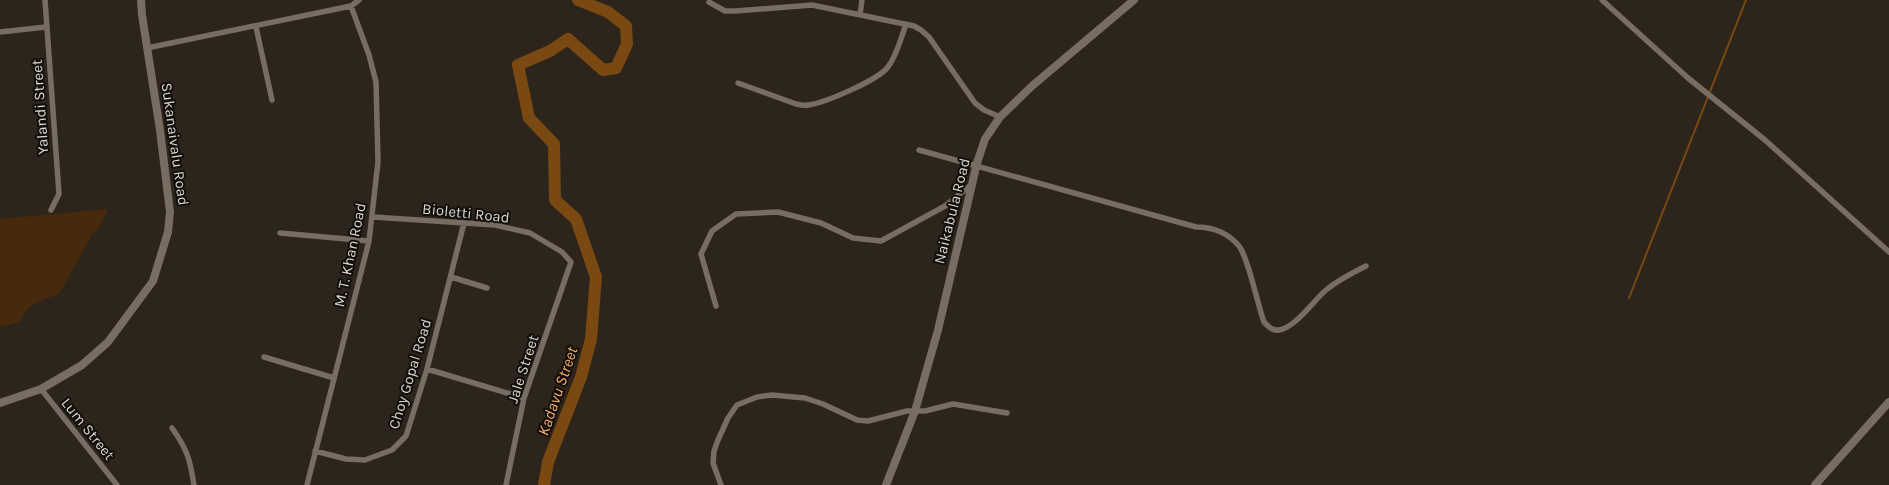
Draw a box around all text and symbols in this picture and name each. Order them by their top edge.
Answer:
street label: Yalandi Street [28,59,52,155]
street label: Sukanaivalu Road [157,81,193,207]
street label: Naikabula Road [930,156,974,266]
street label: Bioletti Road [421,199,511,227]
street label: M. T. Khan Road [330,201,370,309]
street label: Choy Gopal Road [385,317,435,431]
street label: Jale Street [503,332,543,406]
water label: Kadavu Street [533,344,582,438]
street label: Lum Street [57,394,119,464]

